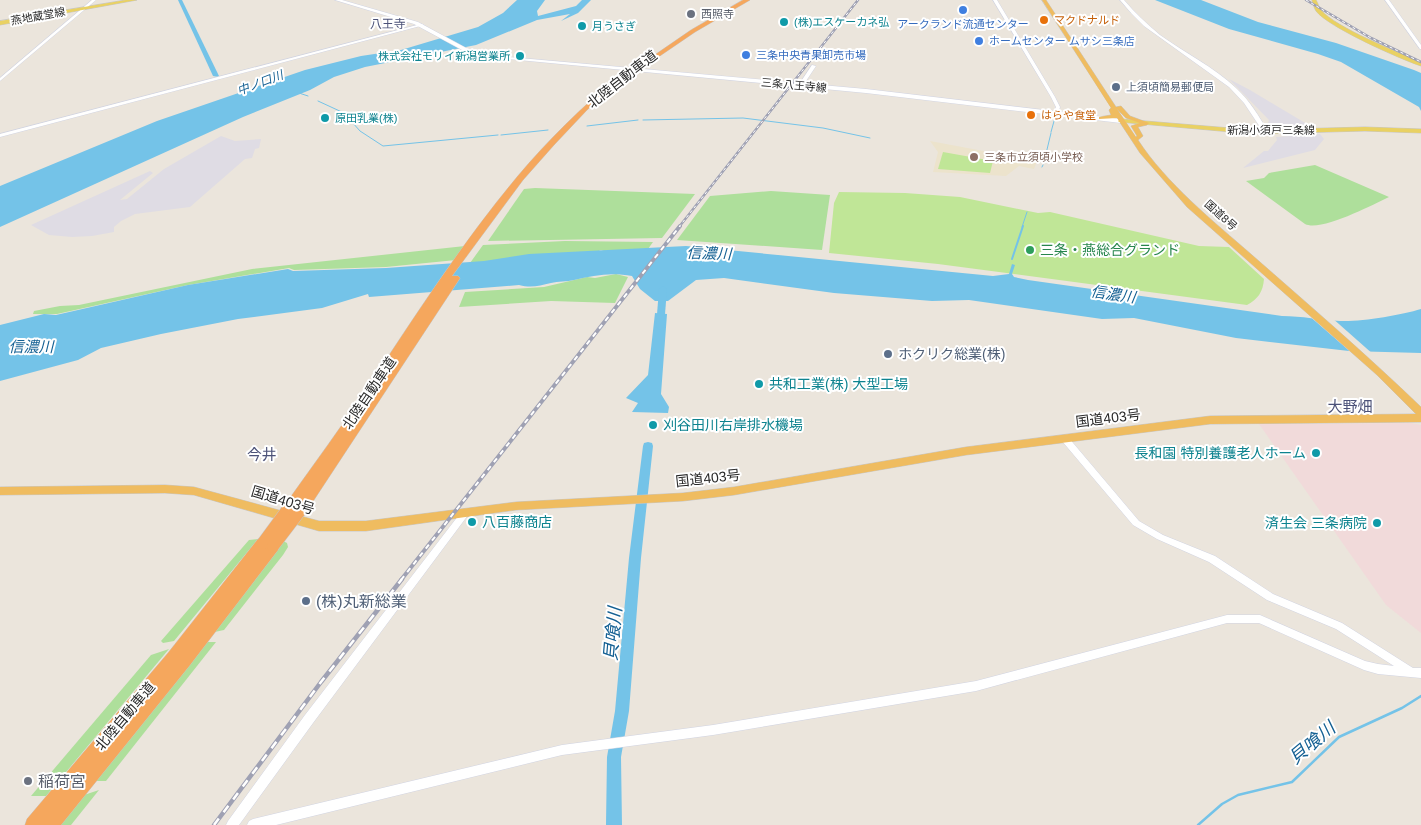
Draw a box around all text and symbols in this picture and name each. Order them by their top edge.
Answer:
marker: アークランド流通センター [957,4,969,16]
street label: 燕地蔵堂線 [10,5,66,27]
marker: 西照寺 [685,8,697,20]
place label: 西照寺 [701,8,734,20]
marker: マクドナルド [1038,14,1050,26]
place label: マクドナルド [1054,14,1120,26]
marker: (株)エスケーカネ弘 [778,16,790,28]
place label: (株)エスケーカネ弘 [794,16,889,28]
district label: 八王寺 [370,17,406,31]
place label: アークランド流通センター [897,18,1029,30]
marker: 月うさぎ [576,20,588,32]
place label: 月うさぎ [592,20,636,32]
marker: ホームセンター ムサシ三条店 [973,35,985,47]
place label: ホームセンター ムサシ三条店 [989,35,1135,47]
street label: 北陸自動車道 [584,47,660,111]
marker: 三条中央青果卸売市場 [740,49,752,61]
place label: 三条中央青果卸売市場 [756,49,866,61]
place label: 株式会社モリイ新潟営業所 [378,50,511,62]
marker: 株式会社モリイ新潟営業所 [514,50,526,62]
water label: 中ノ口川 [235,67,287,98]
street label: 三条八王寺線 [761,76,827,94]
marker: 上須頃簡易郵便局 [1110,81,1122,93]
place label: 上須頃簡易郵便局 [1126,81,1214,93]
marker: はらや食堂 [1025,109,1037,121]
place label: はらや食堂 [1041,109,1096,121]
marker: 原田乳業(株) [319,112,331,124]
place label: 原田乳業(株) [335,112,397,124]
street label: 新潟小須戸三条線 [1227,124,1315,136]
marker: 三条市立須頃小学校 [968,151,980,163]
place label: 三条市立須頃小学校 [984,151,1083,163]
street label: 国道8号 [1202,197,1240,233]
place label: 三条・燕総合グランド [1040,242,1180,258]
water label: 信濃川 [686,244,734,262]
marker: 三条・燕総合グランド [1024,244,1036,256]
water label: 信濃川 [1090,282,1138,306]
water label: 信濃川 [8,338,55,355]
place label: ホクリク総業(株) [898,346,1005,362]
marker: ホクリク総業(株) [882,348,894,360]
street label: 北陸自動車道 [339,354,399,432]
place label: 共和工業(株) 大型工場 [769,376,908,392]
marker: 共和工業(株) 大型工場 [753,378,765,390]
district label: 大野畑 [1327,398,1373,415]
street label: 国道403号 [1075,406,1141,430]
place label: 刈谷田川右岸排水機場 [663,417,803,433]
marker: 刈谷田川右岸排水機場 [647,419,659,431]
place label: 長和園 特別養護老人ホーム [1135,445,1306,461]
district label: 今井 [247,446,277,463]
marker: 長和園 特別養護老人ホーム [1310,447,1322,459]
street label: 国道403号 [675,467,741,489]
street label: 国道403号 [249,483,317,517]
place label: 八百藤商店 [482,514,552,530]
place label: 済生会 三条病院 [1265,515,1367,531]
marker: 八百藤商店 [466,516,478,528]
marker: 済生会 三条病院 [1371,517,1383,529]
place label: (株)丸新総業 [316,593,407,610]
marker: (株)丸新総業 [300,595,312,607]
water label: 貝喰川 [601,604,625,662]
street label: 北陸自動車道 [92,679,158,753]
water label: 貝喰川 [1285,717,1341,768]
place label: 稲荷宮 [38,773,86,790]
marker: 稲荷宮 [22,775,34,787]

